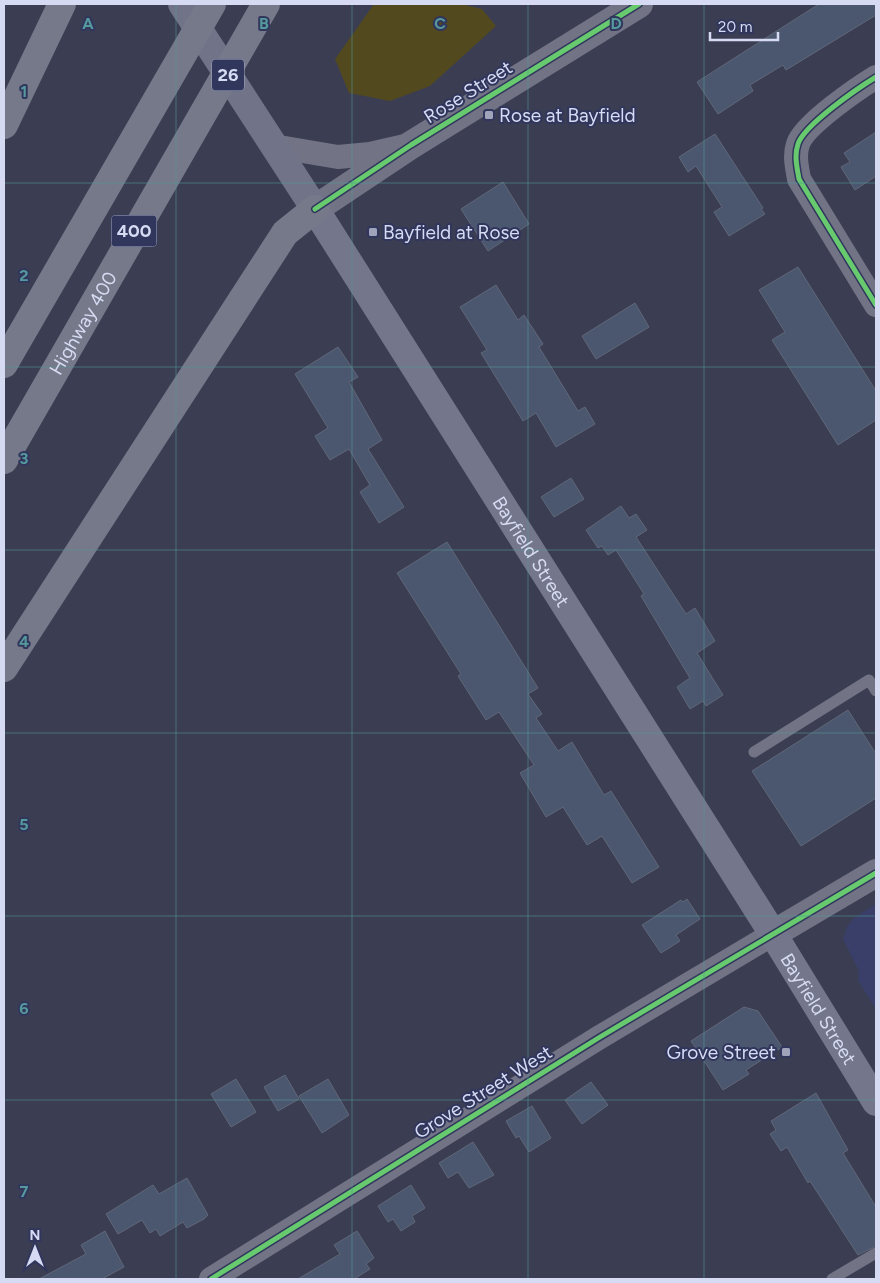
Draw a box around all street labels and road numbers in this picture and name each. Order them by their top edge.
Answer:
street label: Rose Street [419,56,517,128]
road number: 26 [212,60,244,90]
road number: 400 [112,216,156,247]
street label: Highway 400 [44,267,121,379]
street label: Bayfield Street [488,492,575,611]
street label: Bayfield Street [776,949,862,1068]
street label: Grove Street West [410,1040,556,1144]

